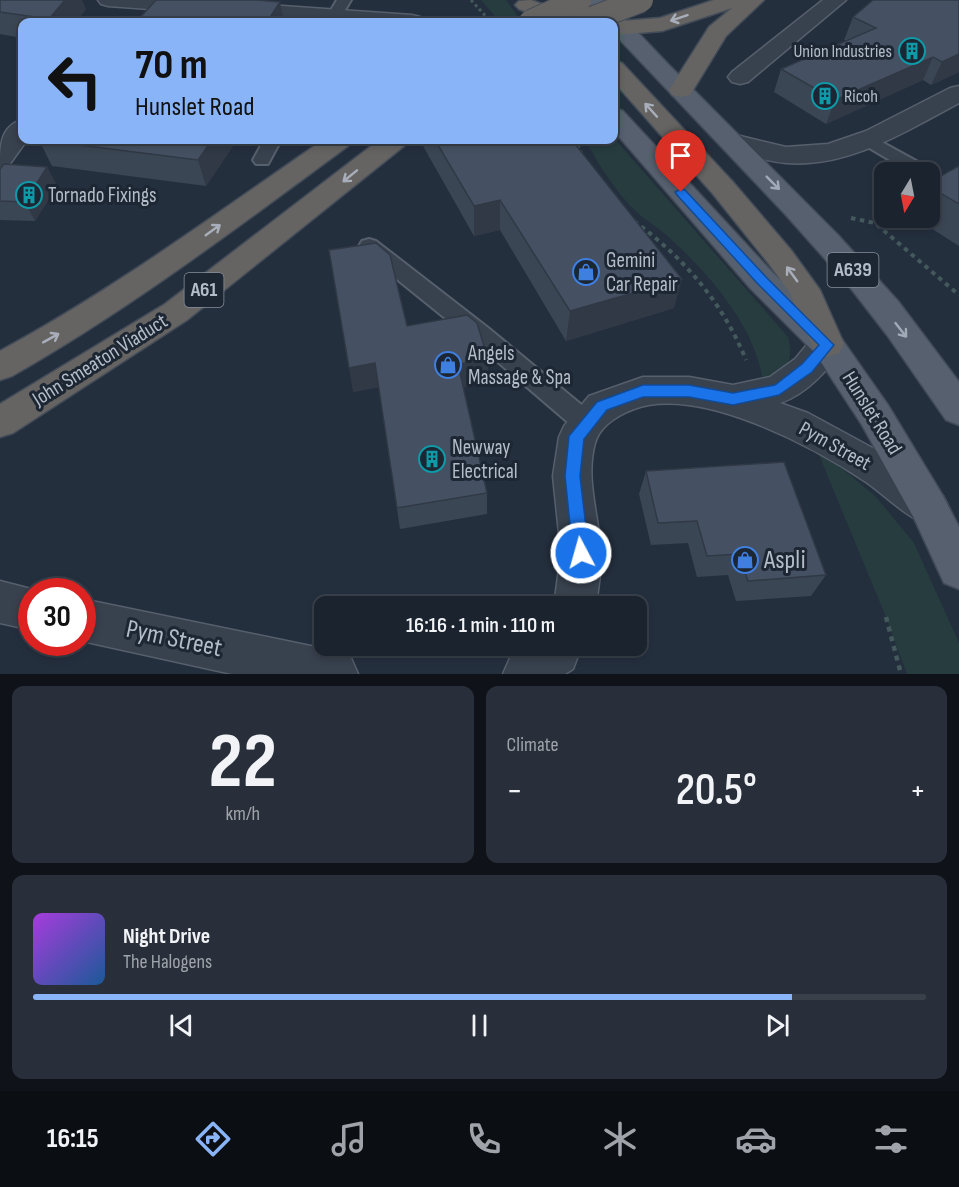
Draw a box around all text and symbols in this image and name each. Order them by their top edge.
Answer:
one-way arrow [670,13,689,24]
building icon: Union Industries [897,36,927,66]
text: 70 m [135,40,208,91]
place label: Union Industries [793,41,892,62]
icon: left [36,42,114,120]
building icon: Ricoh [810,81,840,111]
place label: Ricoh [844,86,878,107]
text: Hunslet Road [135,91,255,123]
one-way arrow [644,103,658,118]
pin [655,130,706,192]
icon: arrive [664,139,697,172]
north arrow [874,162,940,228]
map controls [874,162,940,228]
one-way arrow [342,169,358,182]
one-way arrow [765,176,780,191]
building icon: Tornado Fixings [14,180,44,210]
place label: Tornado Fixings [48,183,157,208]
one-way arrow [205,224,221,236]
place label: Gemini Car Repair [606,248,678,297]
road number: A639 [828,253,878,287]
shop icon: Gemini Car Repair [571,257,601,287]
one-way arrow [786,266,798,282]
road number: A61 [184,273,224,307]
street label: John Smeaton Viaduct [27,309,172,412]
one-way arrow [894,322,907,338]
one-way arrow [42,332,59,344]
place label: Angels Massage & Spa [467,341,571,390]
shop icon: Angels Massage & Spa [433,350,463,380]
street label: Hunslet Road [837,367,907,459]
street label: Pym Street [795,416,875,476]
place label: Newway Electrical [452,435,518,484]
building icon: Newway Electrical [417,444,447,474]
position arrow [549,521,613,585]
shop icon: Aspli [730,545,760,575]
place label: Aspli [763,545,806,576]
speed limit sign: 30 [18,578,96,656]
text: 16:16 · 1 min · 110 m [406,612,555,639]
street label: Pym Street [123,614,225,664]
text: 22 [209,716,277,809]
text: Climate [507,733,559,757]
text: 20.5° [676,763,757,818]
text: − [507,771,523,811]
text: + [910,771,926,811]
text: km/h [225,802,260,826]
text: Night Drive [123,923,210,950]
text: The Halogens [123,950,212,974]
icon: previous [165,1009,198,1042]
icon: pause [463,1009,496,1042]
icon: next [761,1009,794,1042]
icon: directions [192,1118,234,1160]
icon: music [328,1118,370,1160]
icon: phone [463,1118,505,1160]
icon: climate [599,1118,641,1160]
icon: car [735,1118,777,1160]
icon: filters [870,1118,912,1160]
text: 16:15 [47,1123,99,1155]

